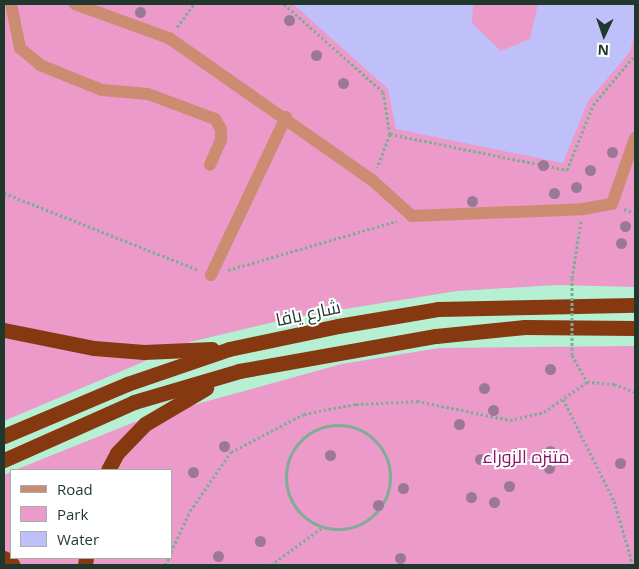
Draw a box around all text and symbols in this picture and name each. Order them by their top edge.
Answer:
north arrow [579,10,629,60]
text: N [597,41,609,60]
street label: شارع يافا [274,296,342,330]
park label: متنزه الزوراء [482,445,570,467]
legend [10,469,172,559]
text: Road [57,479,93,499]
text: Park [57,504,88,524]
text: Water [57,529,99,549]

